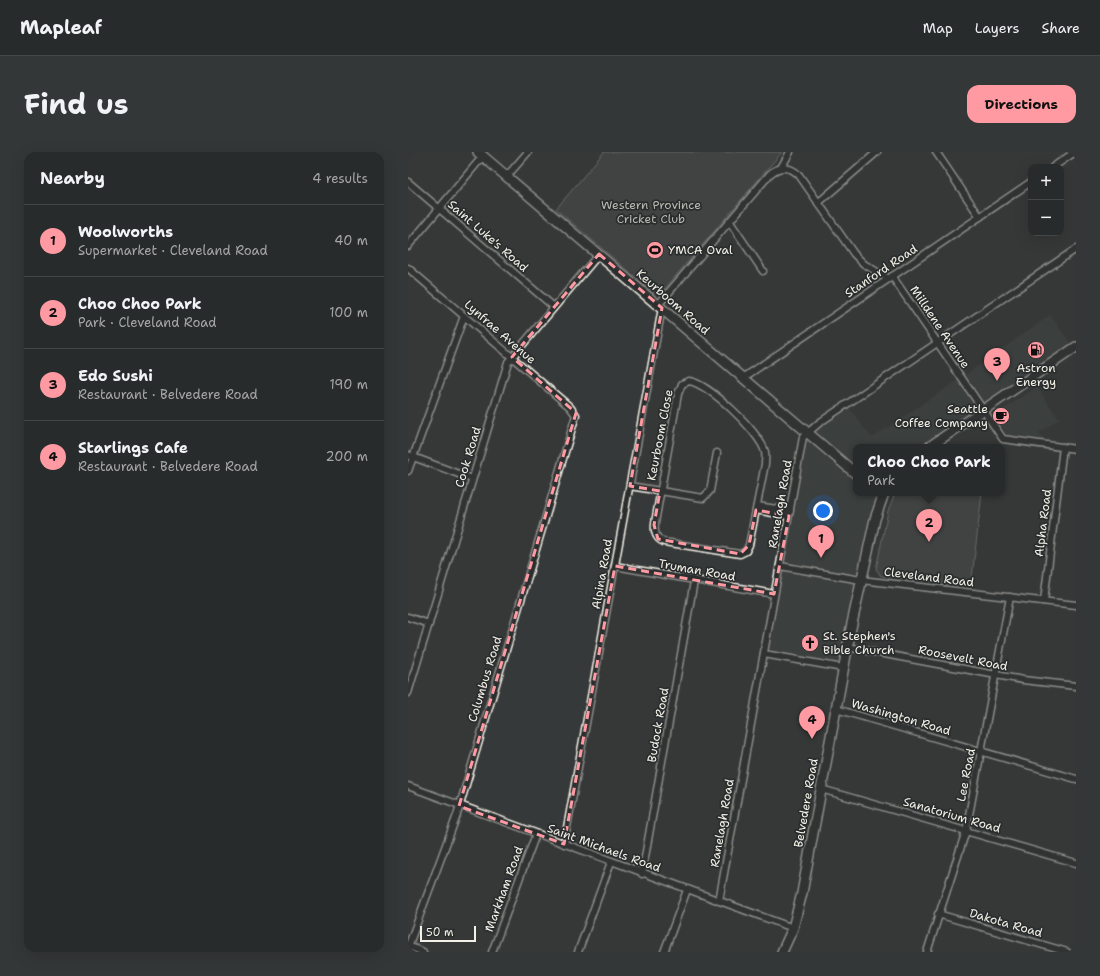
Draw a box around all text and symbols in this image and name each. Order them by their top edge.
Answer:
text: Mapleaf [20,15,102,40]
text: Map [923,19,953,37]
text: Layers [975,19,1019,37]
text: Share [1041,19,1080,37]
text: Find us [24,85,129,123]
button: Directions [967,85,1076,123]
map controls [1028,164,1064,236]
button: + [1028,164,1064,200]
text: Nearby [40,167,105,189]
text: 4 results [312,170,368,187]
street label: Saint Luke's Road [444,197,532,276]
park label: Western Province Cricket Club [601,197,701,227]
button: − [1028,200,1064,236]
text: Woolworths [78,222,173,242]
text: 1 [50,232,56,249]
text: 40 m [334,232,368,249]
sports icon: YMCA Oval [645,240,665,260]
street label: Stanford Road [842,241,921,301]
text: Supermarket · Cleveland Road [78,242,268,259]
place label: YMCA Oval [668,242,733,258]
street label: Keurboom Road [633,266,713,339]
street label: Milldene Avenue [906,283,974,372]
text: Choo Choo Park [78,294,202,314]
street label: Lynfrae Avenue [461,296,539,368]
text: 2 [48,304,58,321]
text: 100 m [329,304,368,321]
text: Park · Cleveland Road [78,314,217,331]
fuel station icon: Astron Energy [1026,340,1046,360]
pin: 3 [984,348,1010,381]
place label: Astron Energy [1016,360,1056,390]
text: Edo Sushi [78,366,153,386]
text: 3 [48,376,58,393]
text: 190 m [329,376,368,393]
text: Restaurant · Belvedere Road [78,386,258,403]
street label: Keurboom Close [643,388,677,482]
place label: Seattle Coffee Company [895,401,988,431]
cafe icon: Seattle Coffee Company [991,406,1011,426]
street label: Cook Road [451,424,485,489]
text: Starlings Cafe [78,438,188,458]
popup [853,444,1005,496]
text: 4 [48,448,58,465]
text: 200 m [326,448,368,465]
text: Choo Choo Park [867,452,991,472]
text: Restaurant · Belvedere Road [78,458,258,475]
street label: Ranelagh Road [764,458,796,549]
text: Park [867,472,895,489]
street label: Alpha Road [1031,488,1055,558]
your location [813,501,833,521]
pin: 2 [916,509,942,542]
pin: 1 [808,525,834,558]
street label: Alpina Road [588,537,616,610]
street label: Truman Road [657,555,737,585]
street label: Cleveland Road [883,564,975,591]
place label: St. Stephen's Bible Church [823,628,896,658]
church icon: St. Stephen's Bible Church [800,633,820,653]
street label: Columbus Road [464,634,506,724]
street label: Roosevelt Road [917,642,1009,675]
street label: Budock Road [644,686,673,764]
street label: Washington Road [849,695,953,739]
pin: 4 [799,706,825,739]
street label: Lee Road [953,747,979,803]
street label: Belvedere Road [790,757,822,849]
street label: Ranelagh Road [706,777,738,868]
street label: Sanatorium Road [901,793,1003,837]
street label: Saint Michaels Road [545,820,663,876]
street label: Markham Road [481,844,527,934]
street label: Dakota Road [968,905,1045,941]
scale bar [420,924,476,943]
text: 50 m [426,925,454,940]

